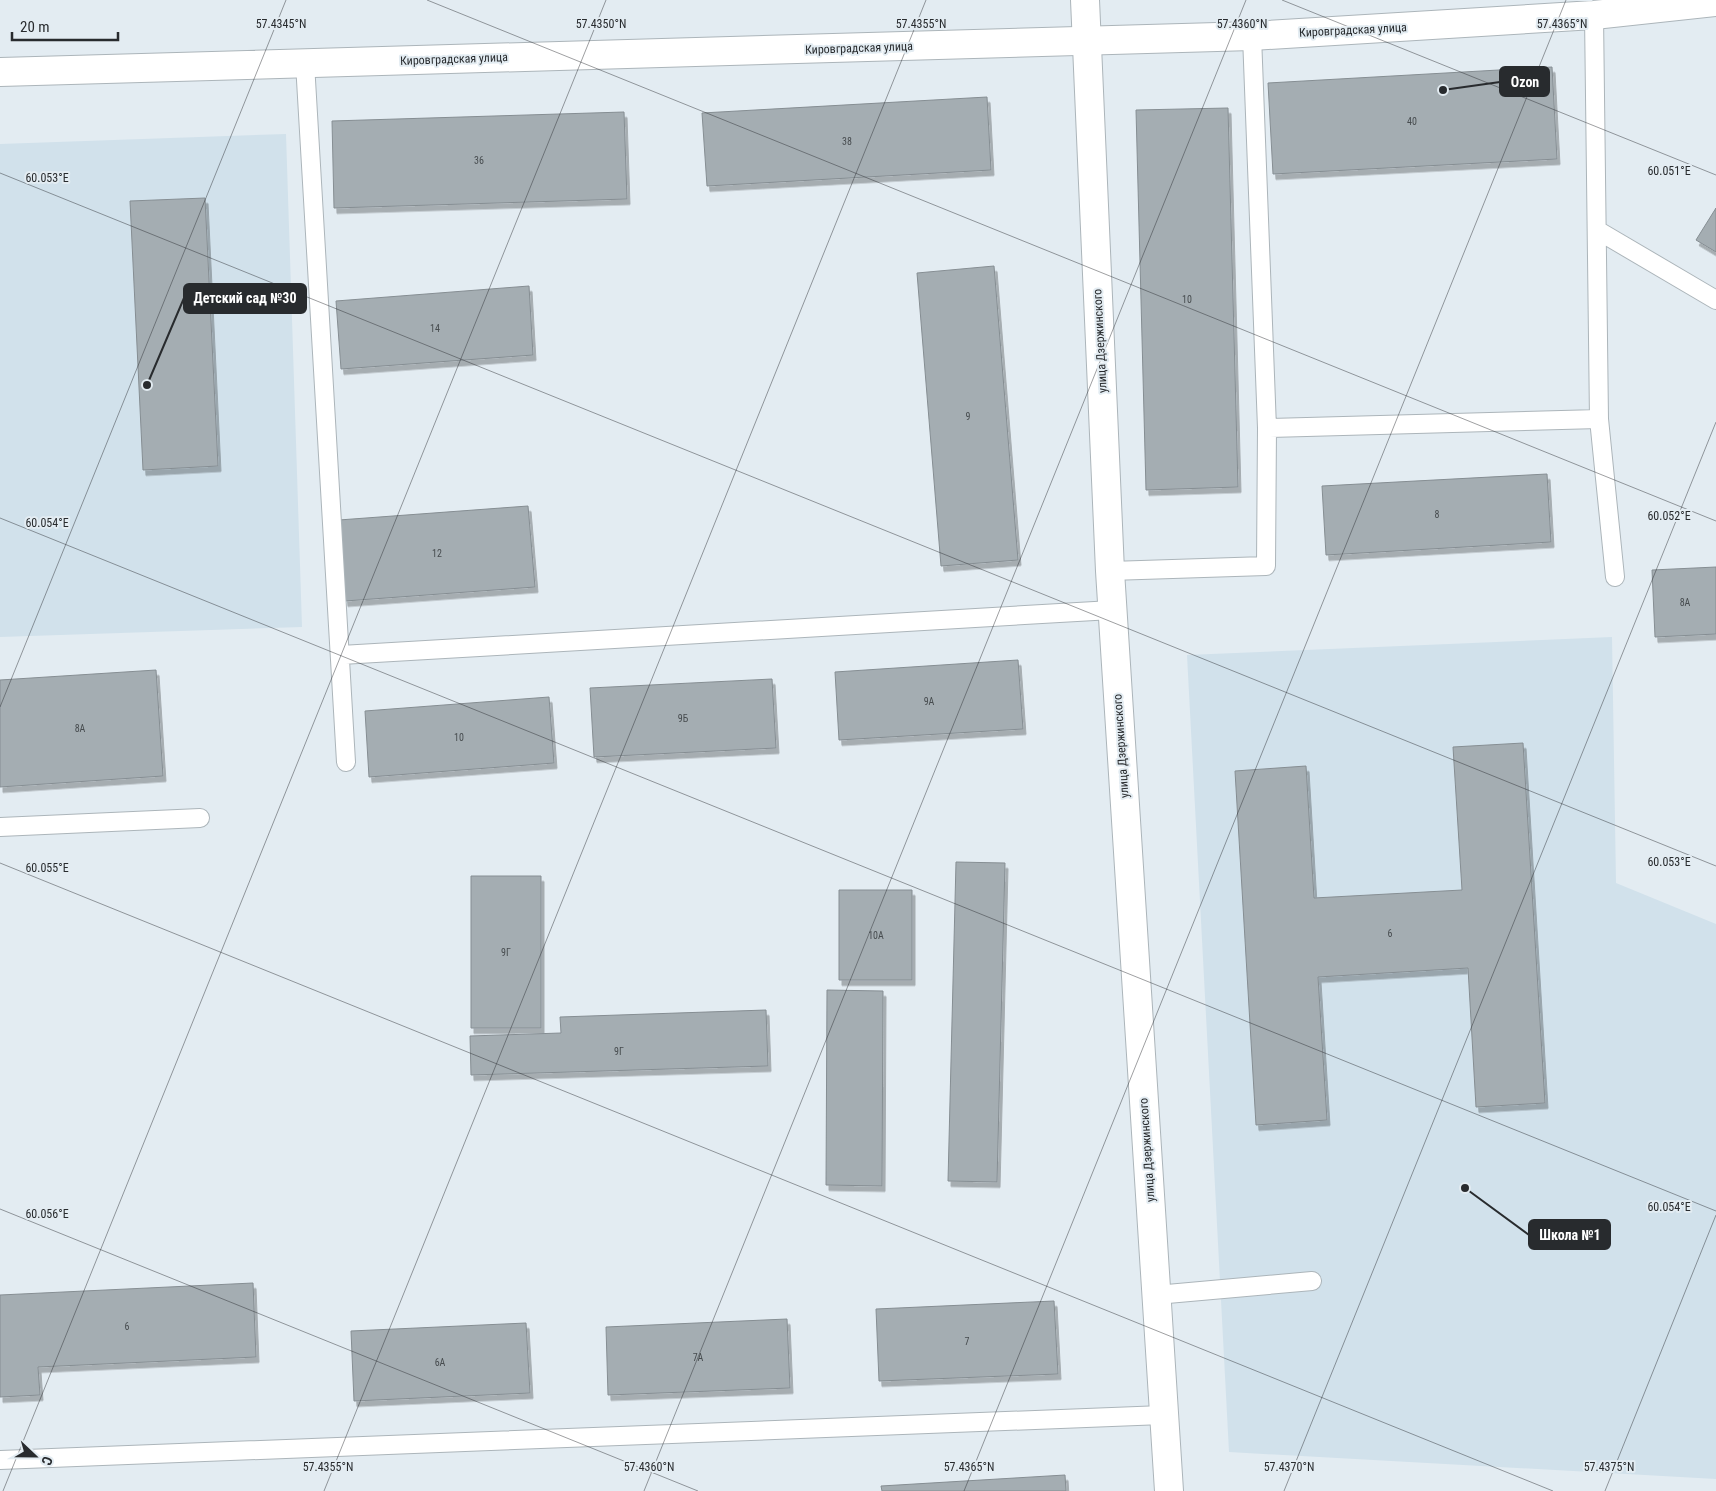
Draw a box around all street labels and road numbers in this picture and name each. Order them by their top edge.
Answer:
street label: Кировградская улица [1299,20,1407,40]
street label: Кировградская улица [805,39,913,57]
street label: Кировградская улица [400,50,508,68]
street label: улица Дзержинского [1090,289,1110,393]
street label: улица Дзержинского [1110,693,1132,799]
street label: улица Дзержинского [1136,1097,1158,1203]

